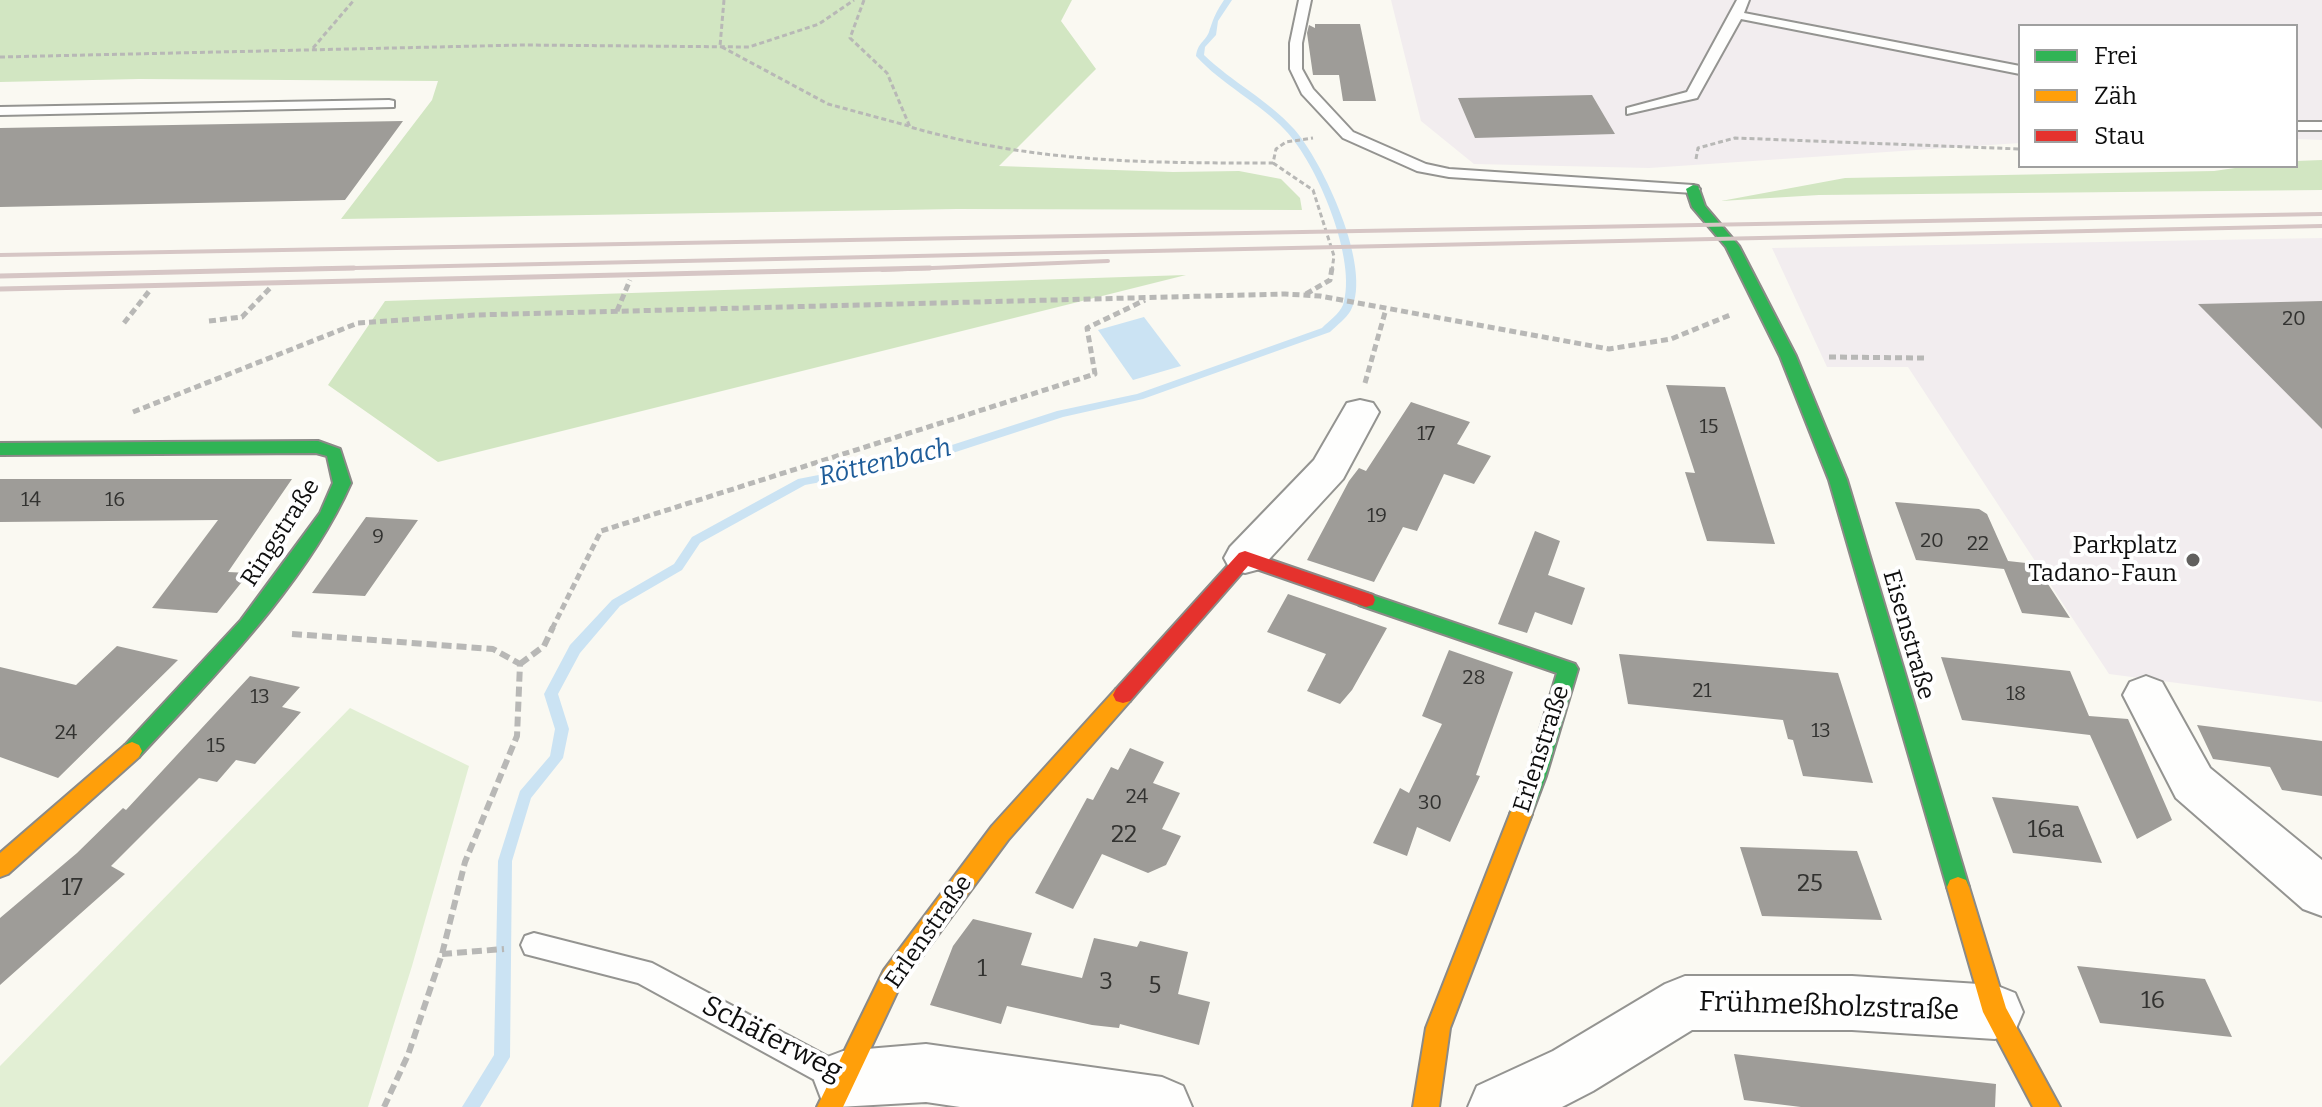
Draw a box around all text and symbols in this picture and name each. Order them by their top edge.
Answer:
legend [2018,24,2298,168]
text: Frei [2094,42,2137,70]
text: Zäh [2094,82,2137,110]
text: Stau [2094,122,2145,150]
house number: 20 [2282,307,2306,331]
house number: 15 [1700,415,1718,439]
house number: 17 [1417,422,1435,446]
water label: Röttenbach [816,433,954,493]
street label: Ringstraße [236,474,326,592]
house number: 14 [21,488,41,512]
house number: 16 [105,488,125,512]
house number: 19 [1367,504,1387,528]
house number: 9 [372,525,384,549]
house number: 20 [1920,529,1944,553]
house number: 22 [1967,532,1989,556]
place label: Parkplatz Tadano-Faun [2028,532,2177,588]
marker: Parkplatz Tadano-Faun [2184,551,2202,569]
street label: Eisenstraße [1876,567,1940,703]
house number: 28 [1463,666,1485,690]
house number: 21 [1693,679,1711,703]
street label: Erlenstraße [1508,682,1576,816]
house number: 18 [2006,682,2026,706]
house number: 13 [250,685,270,709]
house number: 13 [1811,719,1831,743]
house number: 24 [55,721,77,745]
house number: 15 [207,734,225,758]
house number: 24 [1126,785,1148,809]
house number: 30 [1418,791,1442,815]
house number: 16a [2028,816,2064,844]
house number: 22 [1111,821,1137,849]
street label: Erlenstraße [879,870,979,994]
house number: 25 [1797,870,1823,898]
house number: 17 [61,874,83,902]
house number: 1 [977,955,987,983]
house number: 3 [1099,968,1113,996]
house number: 5 [1149,972,1161,1000]
street label: Frühmeßholzstraße [1698,986,1960,1028]
house number: 16 [2141,987,2165,1015]
street label: Schäferweg [696,989,848,1089]

